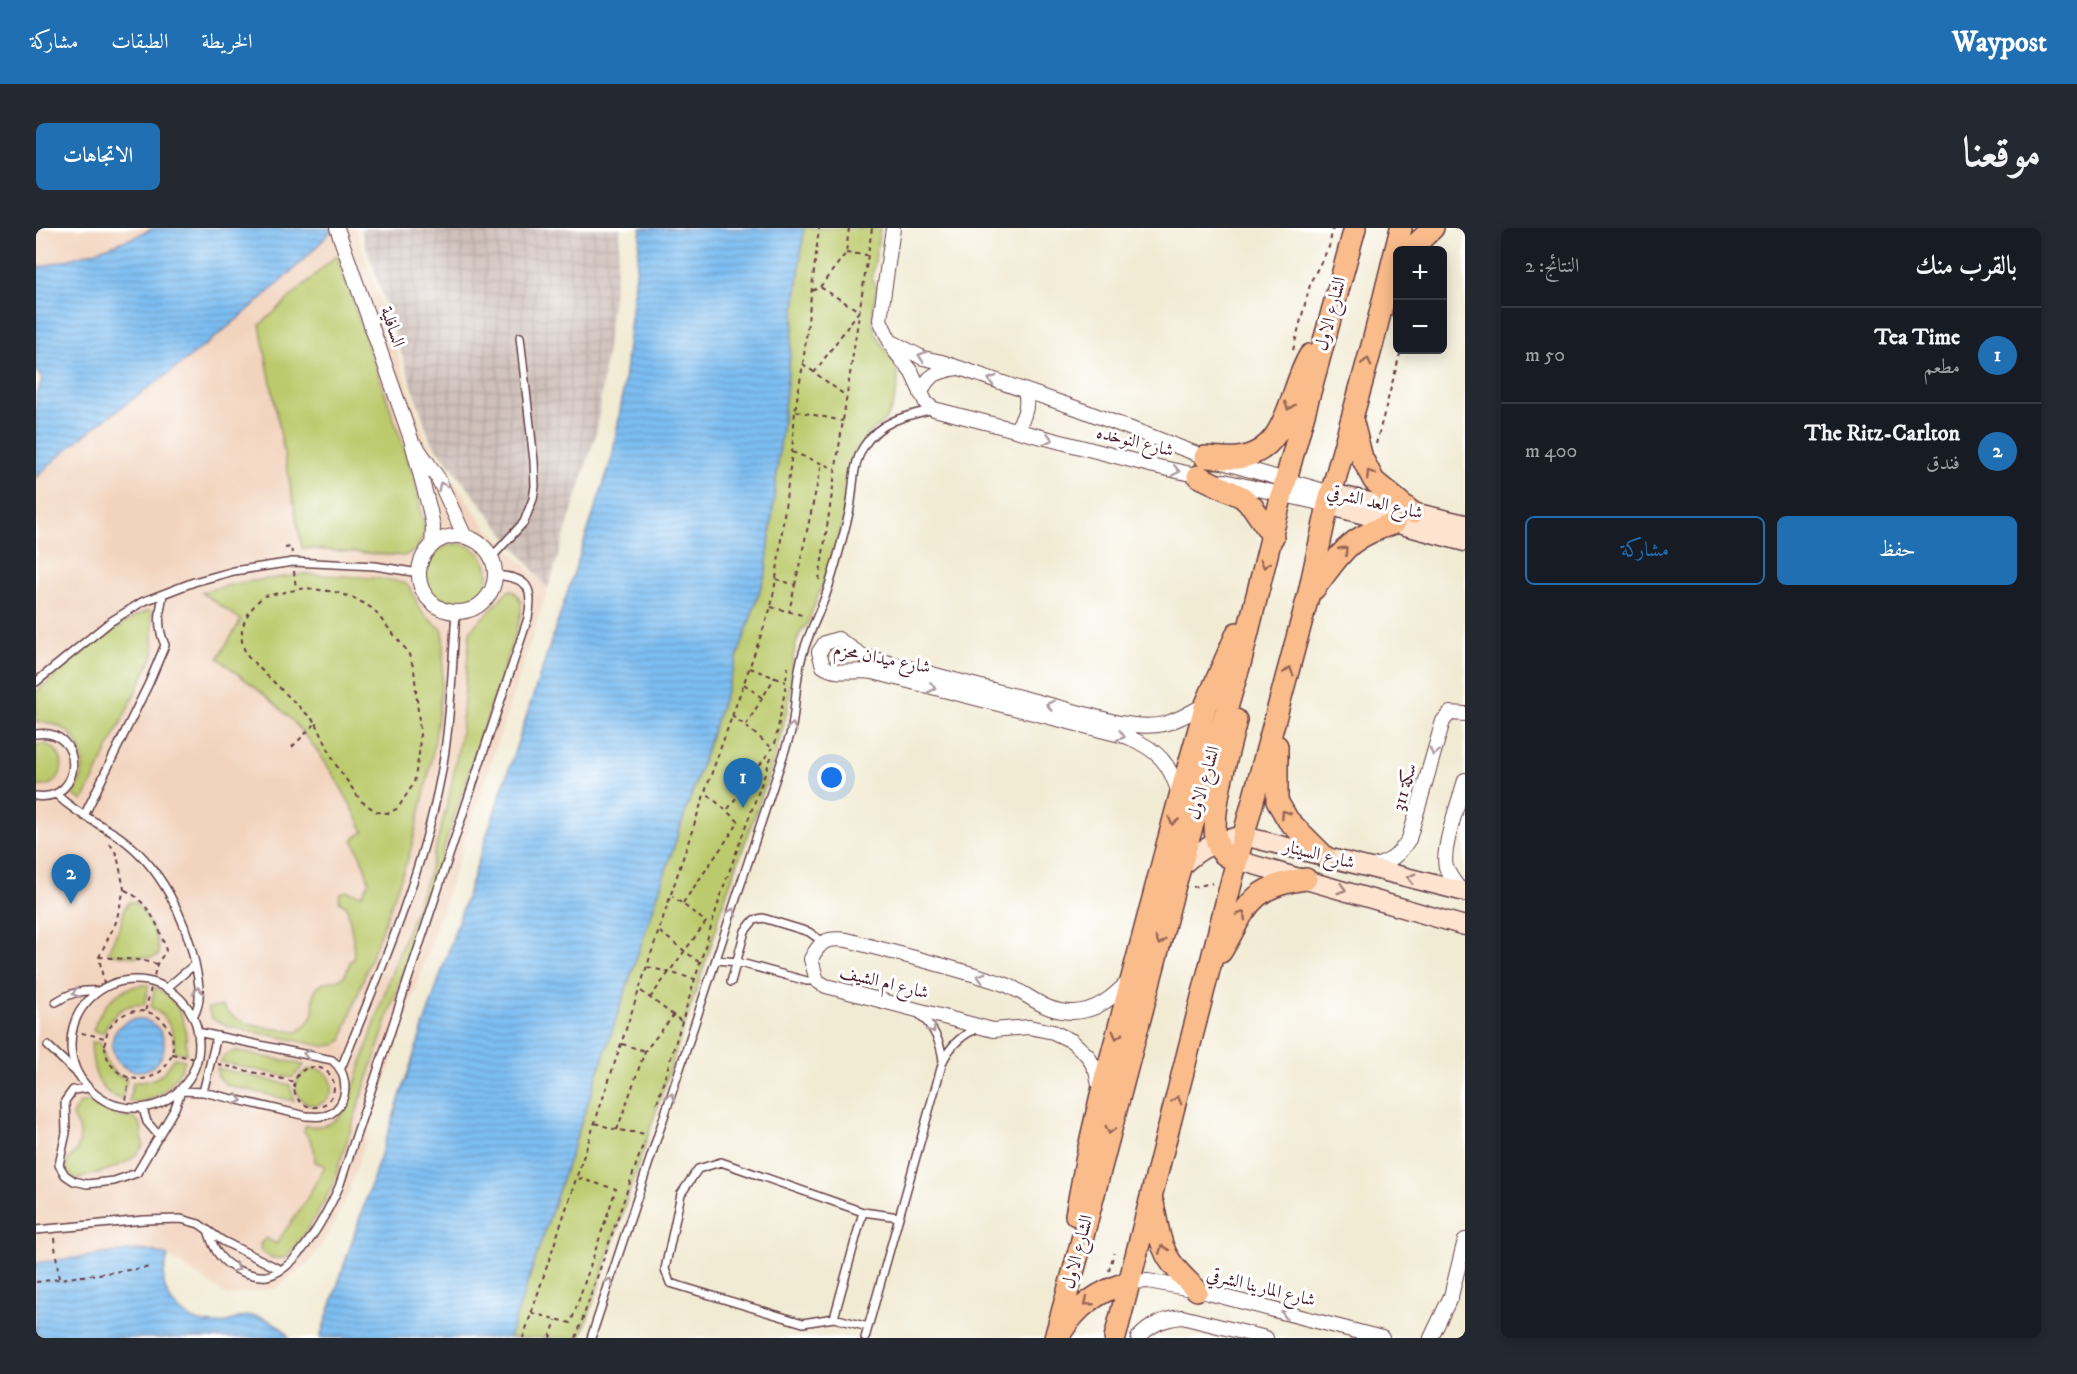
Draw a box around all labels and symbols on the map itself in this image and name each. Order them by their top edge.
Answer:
street label: الشارع الاول [1311,275,1354,354]
street label: السافلية [375,304,409,350]
one-way arrow [917,351,928,364]
one-way arrow [1360,357,1372,368]
one-way arrow [987,374,998,387]
one-way arrow [1284,400,1296,411]
street label: شارع النوخده [1093,422,1176,465]
one-way arrow [1044,431,1054,444]
one-way arrow [1171,464,1181,477]
one-way arrow [1366,470,1378,480]
one-way arrow [437,481,449,492]
street label: شارع العد الشرقي [1324,481,1425,528]
one-way arrow [1337,546,1348,557]
one-way arrow [1260,558,1272,569]
street label: شارع ميدان محزم [831,639,932,683]
one-way arrow [1281,667,1294,677]
one-way arrow [927,680,937,693]
one-way arrow [1045,699,1055,712]
one-way arrow [784,722,797,732]
one-way arrow [1115,729,1126,741]
street label: الشارع الاول [1183,744,1228,823]
one-way arrow [1429,746,1441,757]
pin: 1 [724,758,762,808]
street label: سكة 311 [1388,761,1422,813]
your location [817,763,846,792]
one-way arrow [1281,810,1292,821]
one-way arrow [1168,816,1181,826]
street label: شارع السينار [1279,835,1357,877]
pin: 2 [51,854,90,904]
one-way arrow [1407,872,1417,885]
one-way arrow [1336,882,1347,894]
one-way arrow [725,907,738,918]
one-way arrow [1235,911,1247,921]
one-way arrow [1154,936,1167,946]
street label: شارع ام الشيف [836,961,931,1009]
one-way arrow [976,972,987,984]
one-way arrow [71,986,82,998]
one-way arrow [192,987,205,996]
one-way arrow [924,1023,936,1033]
one-way arrow [1112,1029,1124,1040]
one-way arrow [302,1048,312,1061]
one-way arrow [663,1092,676,1103]
one-way arrow [233,1093,243,1106]
one-way arrow [1169,1095,1182,1105]
one-way arrow [1104,1125,1117,1135]
street label: الشارع الاول [1058,1213,1101,1292]
one-way arrow [1158,1244,1171,1255]
one-way arrow [229,1261,240,1273]
street label: شارع المارينا الشرقي [1204,1264,1318,1315]
one-way arrow [602,1277,615,1288]
one-way arrow [1083,1295,1094,1306]
one-way arrow [1280,1307,1290,1320]

